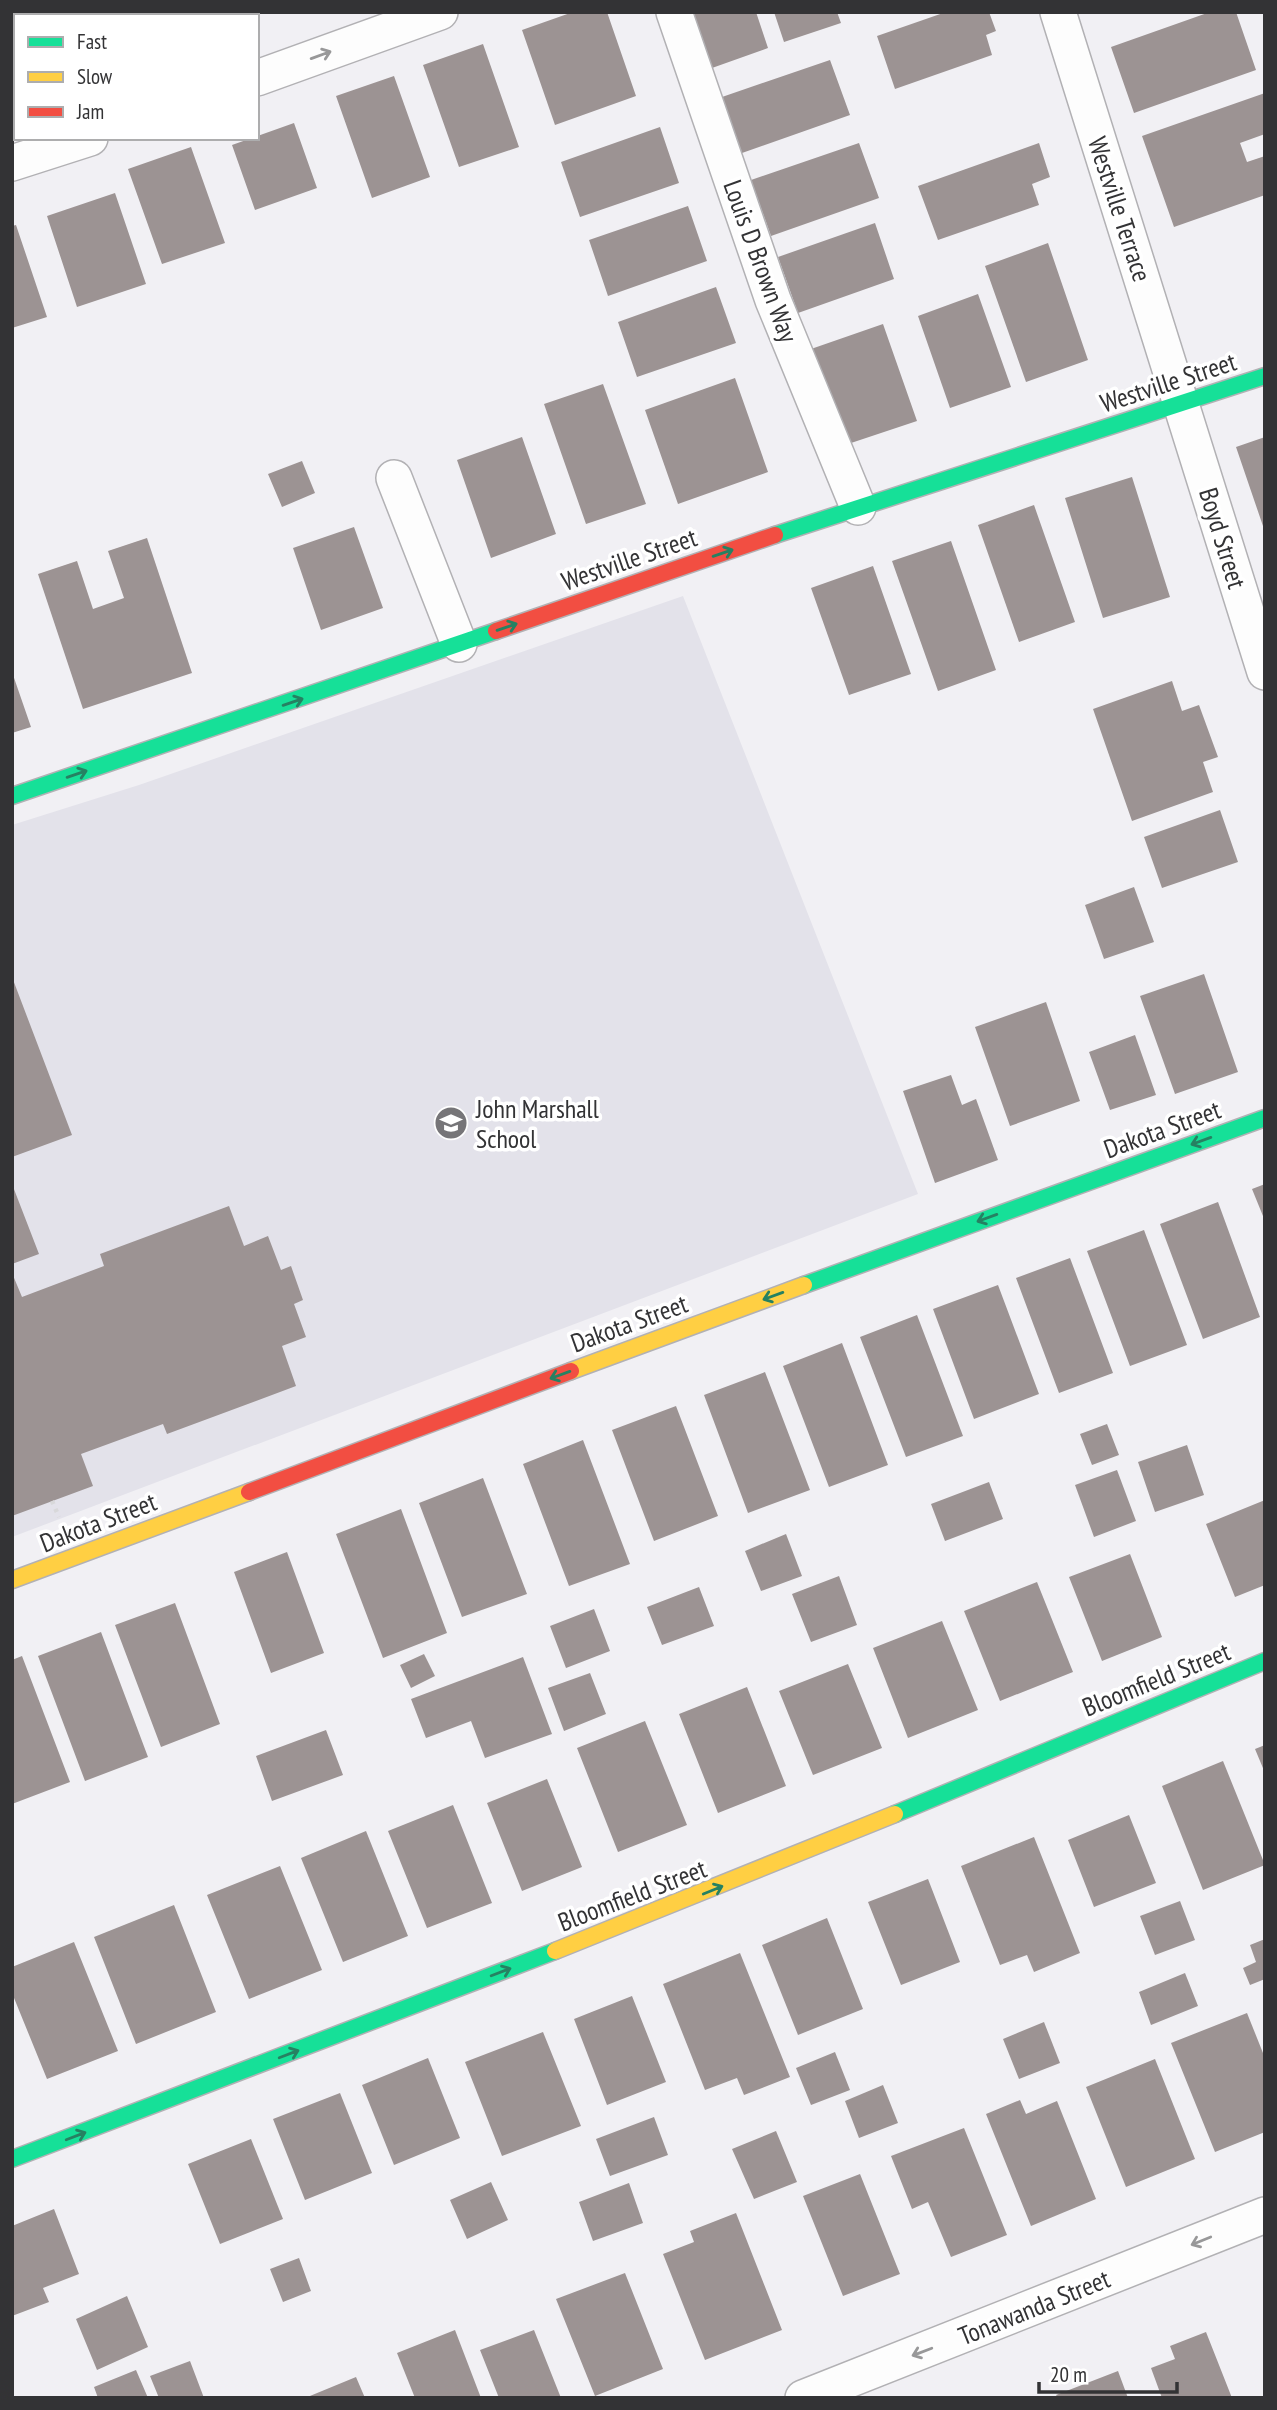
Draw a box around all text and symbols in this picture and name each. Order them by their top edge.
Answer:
legend [14,14,259,140]
text: Fast [77,28,107,55]
one-way arrow [310,48,332,60]
text: Slow [77,63,113,90]
text: Jam [76,98,104,125]
street label: Westville Terrace [1081,132,1159,286]
street label: Louis D Brown Way [716,175,806,347]
street label: Westville Street [1096,345,1240,419]
street label: Boyd Street [1192,484,1254,592]
street label: Westville Street [557,520,701,598]
one-way arrow [711,546,733,558]
one-way arrow [496,620,518,632]
one-way arrow [281,695,303,707]
one-way arrow [66,767,88,780]
place label: John Marshall School [475,1092,599,1155]
street label: Dakota Street [1099,1093,1225,1165]
school or university icon: John Marshall School [432,1104,470,1142]
one-way arrow [1190,1136,1212,1148]
one-way arrow [976,1213,998,1225]
street label: Dakota Street [566,1287,692,1359]
one-way arrow [762,1291,784,1303]
one-way arrow [549,1370,571,1382]
street label: Dakota Street [35,1485,161,1559]
street label: Bloomfield Street [1077,1634,1235,1724]
street label: Bloomfield Street [553,1852,711,1938]
one-way arrow [701,1882,723,1895]
one-way arrow [489,1965,511,1978]
one-way arrow [277,2046,299,2059]
one-way arrow [65,2128,87,2141]
one-way arrow [1191,2235,1213,2248]
street label: Tonawanda Street [954,2262,1114,2352]
one-way arrow [911,2347,933,2360]
scale bar [1039,2350,1177,2394]
text: 20 m [1050,2361,1087,2388]

